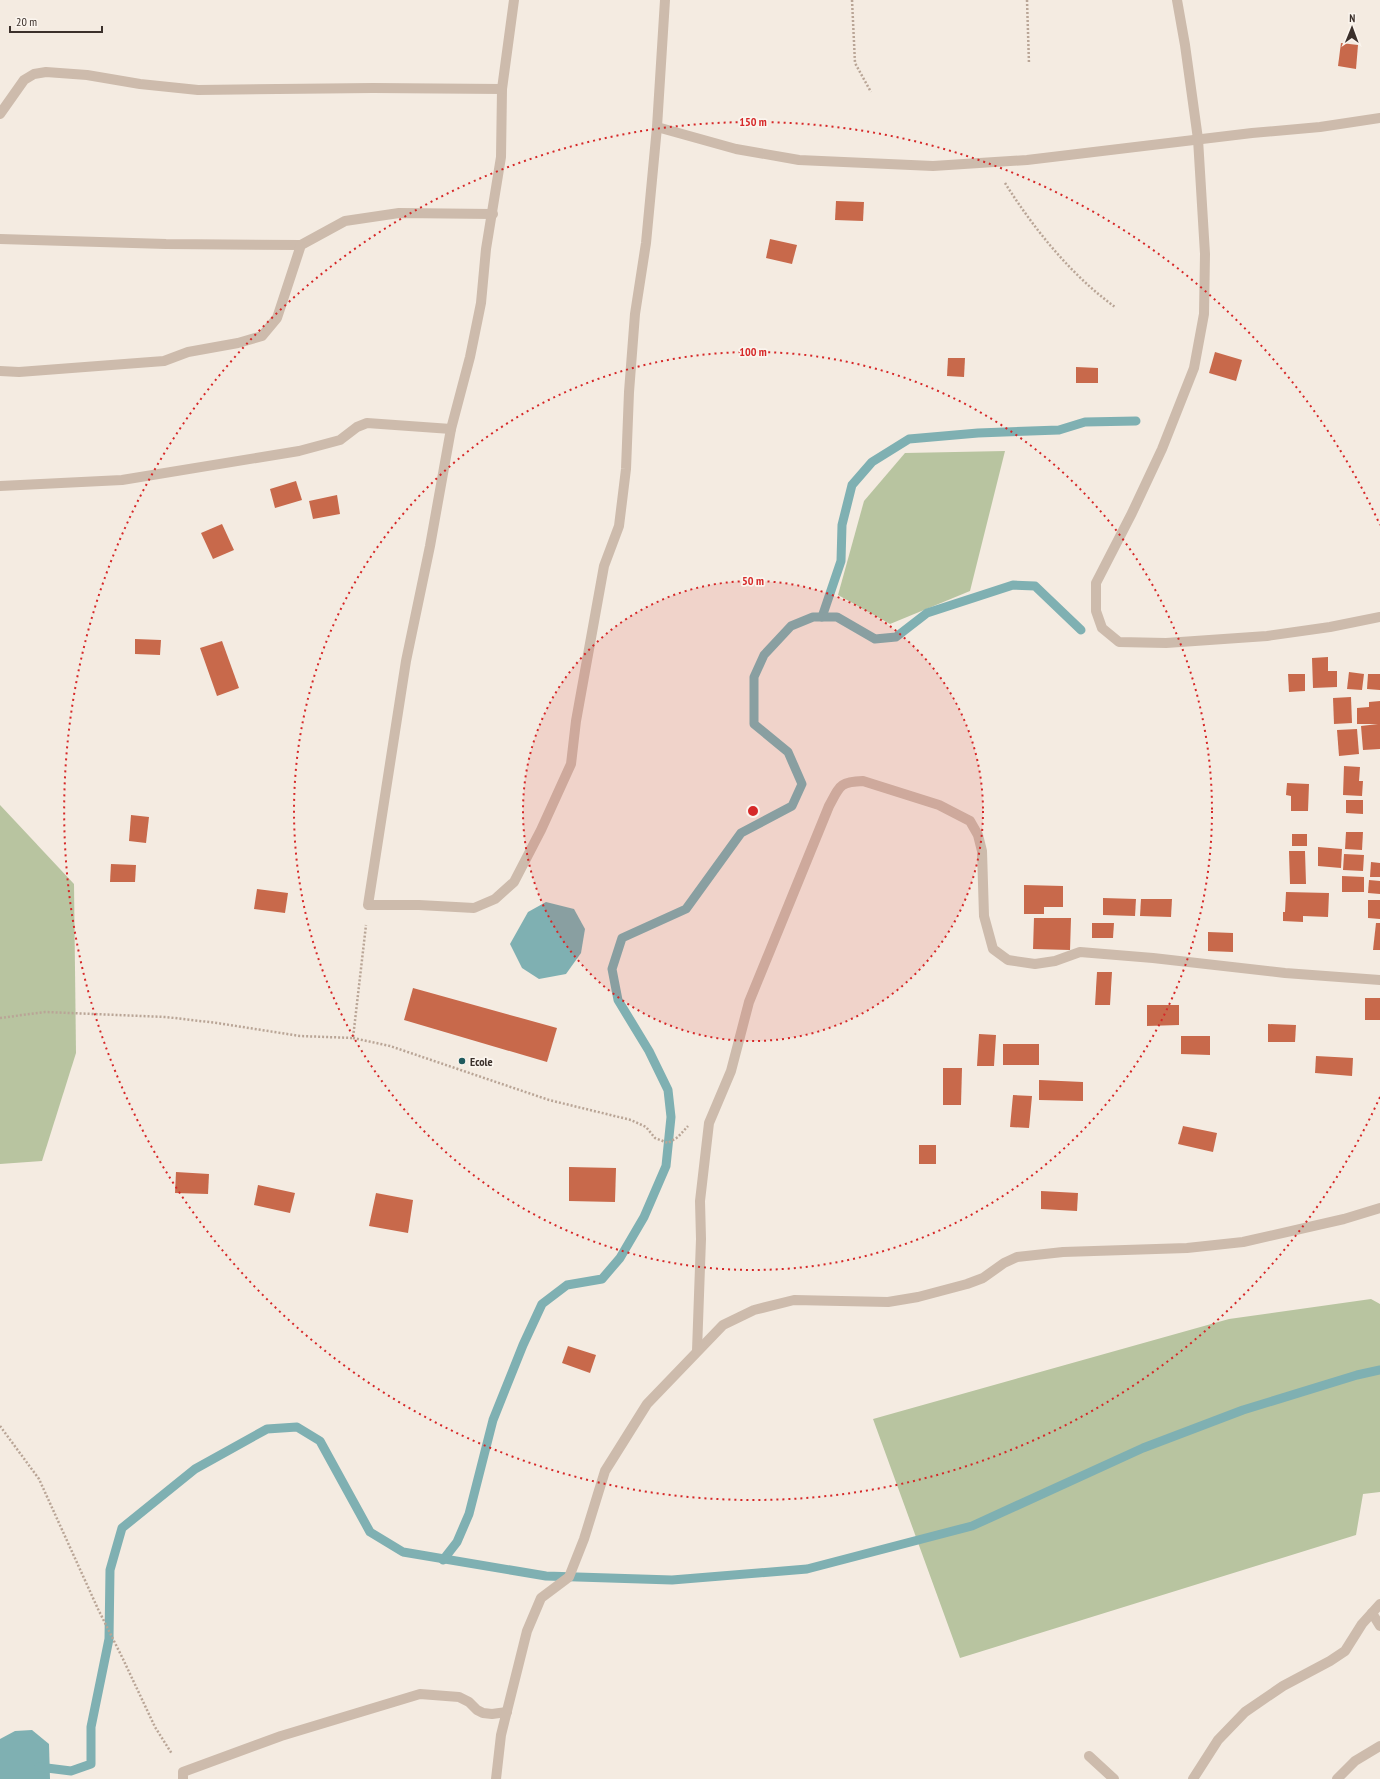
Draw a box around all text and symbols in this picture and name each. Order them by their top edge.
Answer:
scale bar [10,8,102,34]
north arrow [1332,8,1372,48]
text: N [1349,11,1355,25]
text: 20 m [16,14,37,29]
text: 150 m [739,114,767,129]
text: 100 m [739,344,767,359]
text: 50 m [742,573,764,588]
centre of rings [746,804,760,818]
place label: Ecole [470,1054,493,1069]
marker: Ecole [457,1056,467,1066]

